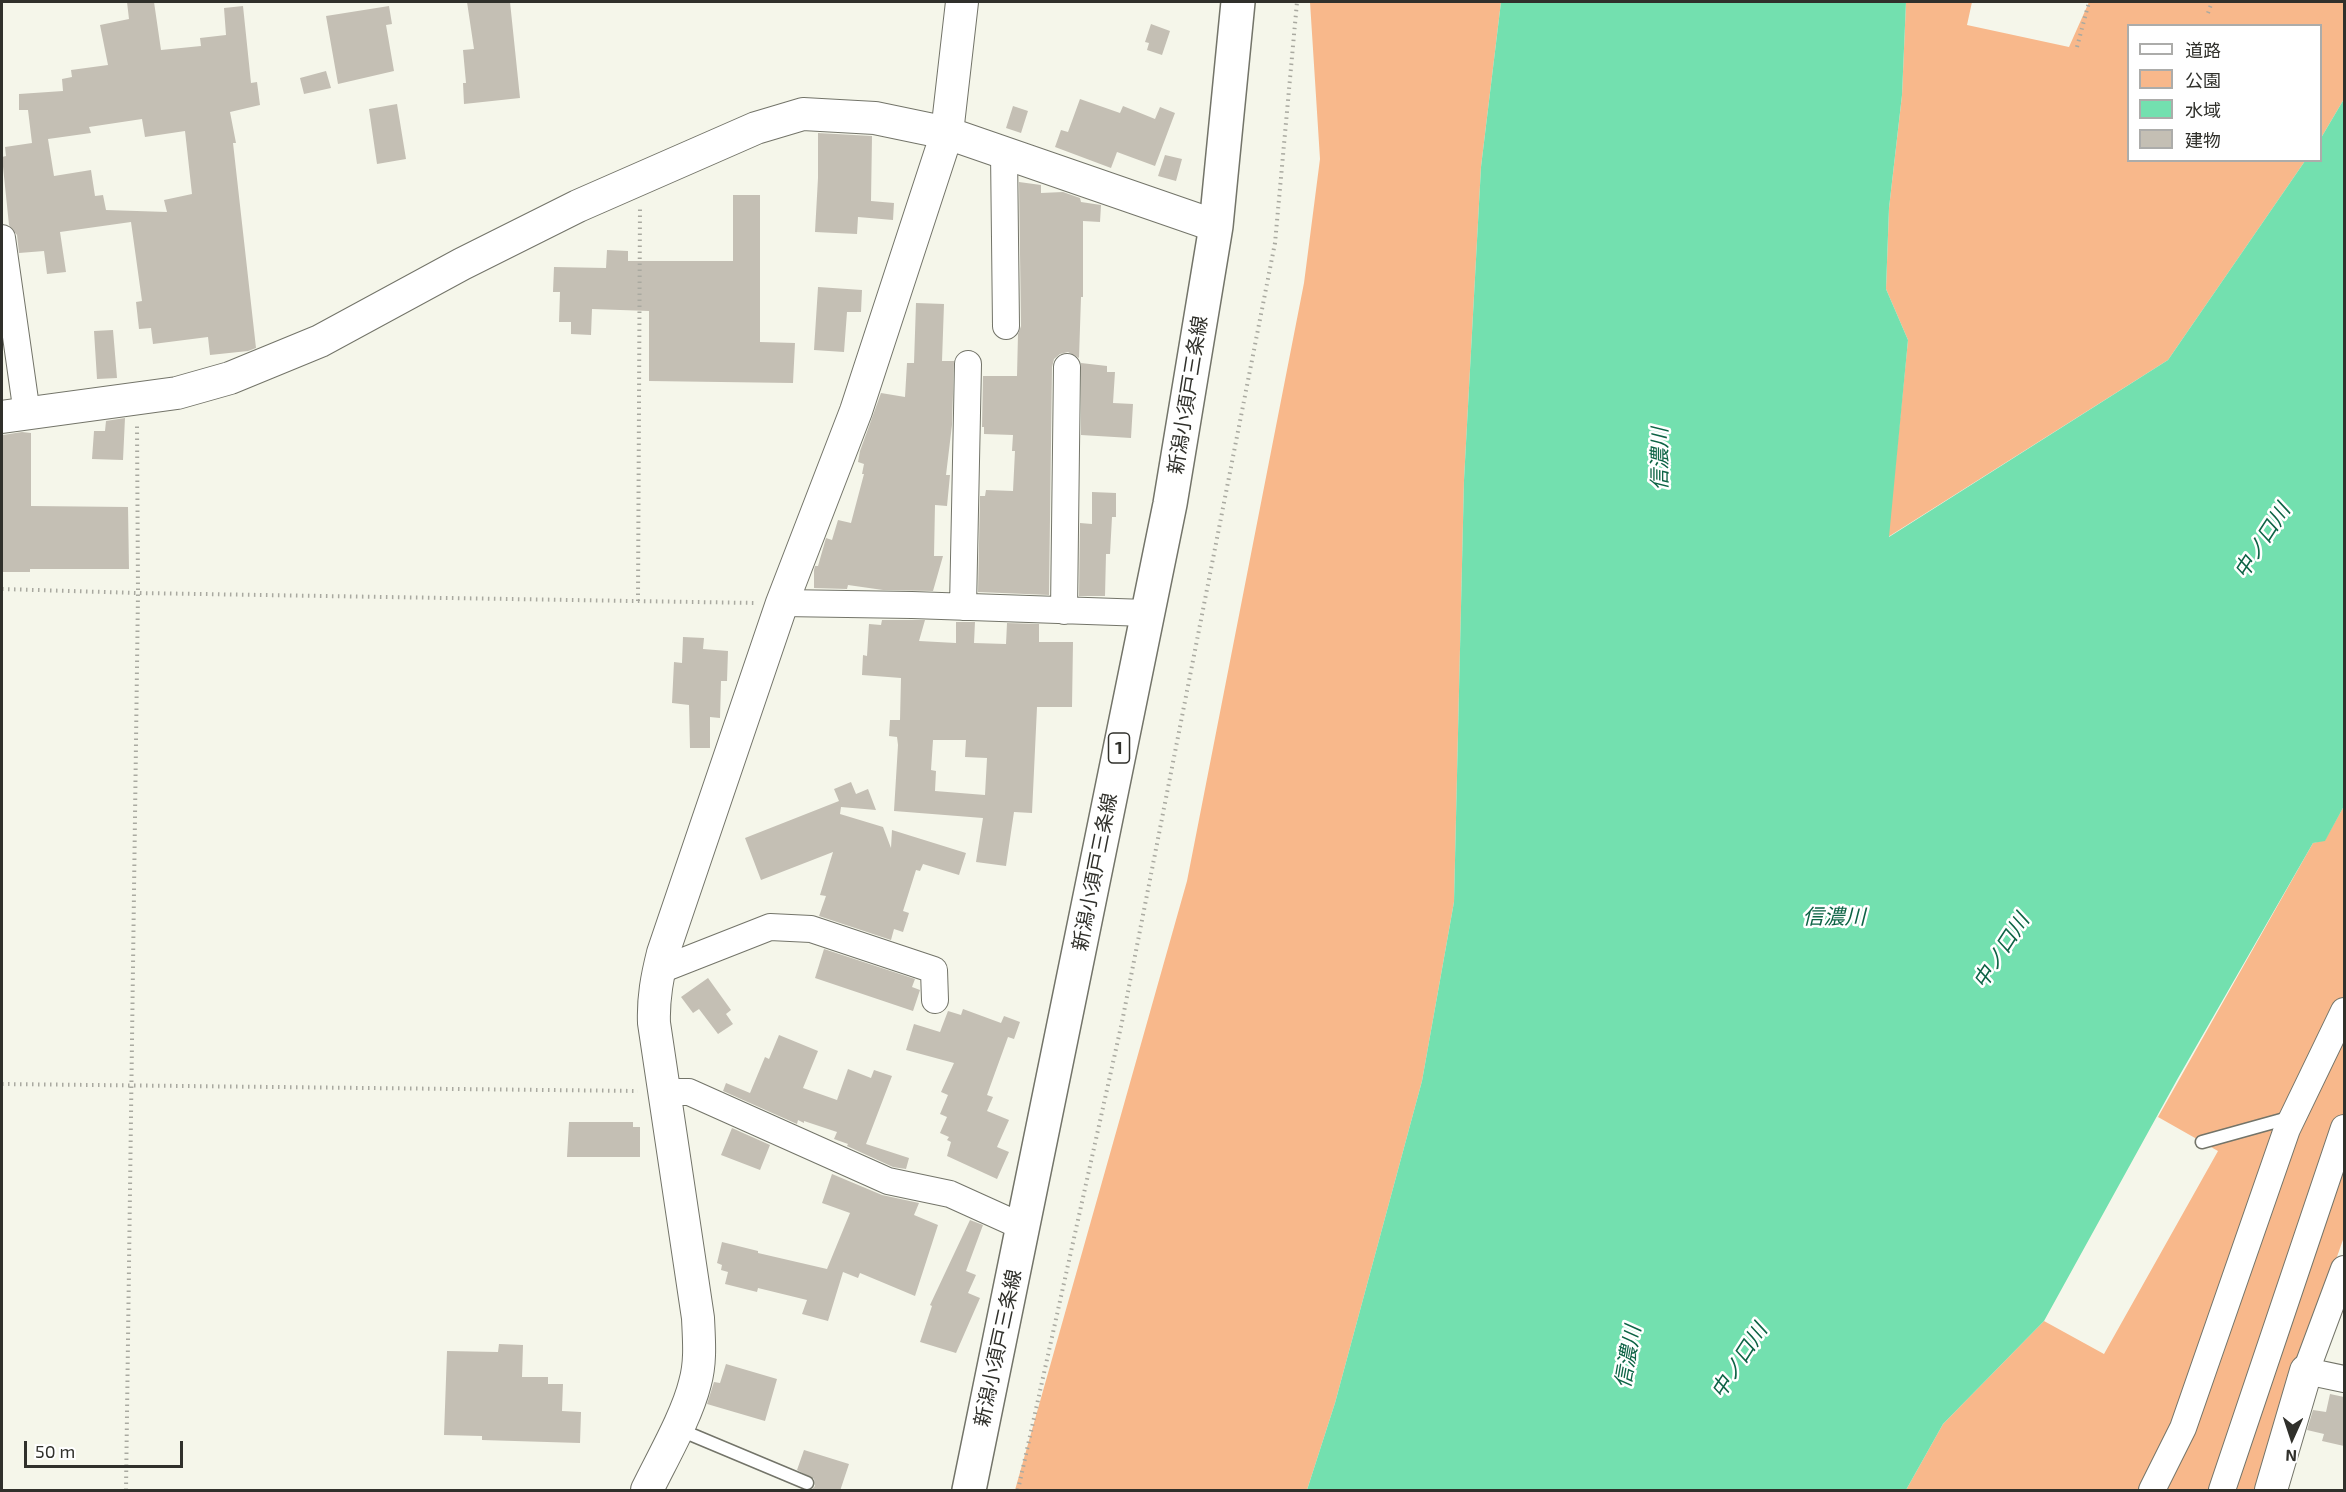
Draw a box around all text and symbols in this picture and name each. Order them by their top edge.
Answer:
legend [2127,24,2322,162]
text: 道路 [2185,39,2221,61]
text: 公園 [2185,69,2221,91]
text: 水域 [2185,99,2221,121]
text: 建物 [2185,129,2221,151]
street label: 新潟小須戸三条線 [1164,314,1212,476]
water label: 信濃川 [1647,428,1673,490]
water label: 中ノ口川 [2229,499,2295,583]
road number: 1 [1108,733,1130,763]
street label: 新潟小須戸三条線 [1068,791,1122,953]
water label: 信濃川 [1803,904,1865,930]
water label: 中ノ口川 [1968,909,2034,993]
street label: 新潟小須戸三条線 [970,1267,1026,1429]
water label: 中ノ口川 [1706,1319,1772,1403]
water label: 信濃川 [1610,1324,1646,1390]
north arrow [2262,1408,2322,1468]
scale bar [27,1429,186,1467]
text: 50 m [35,1440,75,1462]
text: N [2285,1447,2297,1466]

